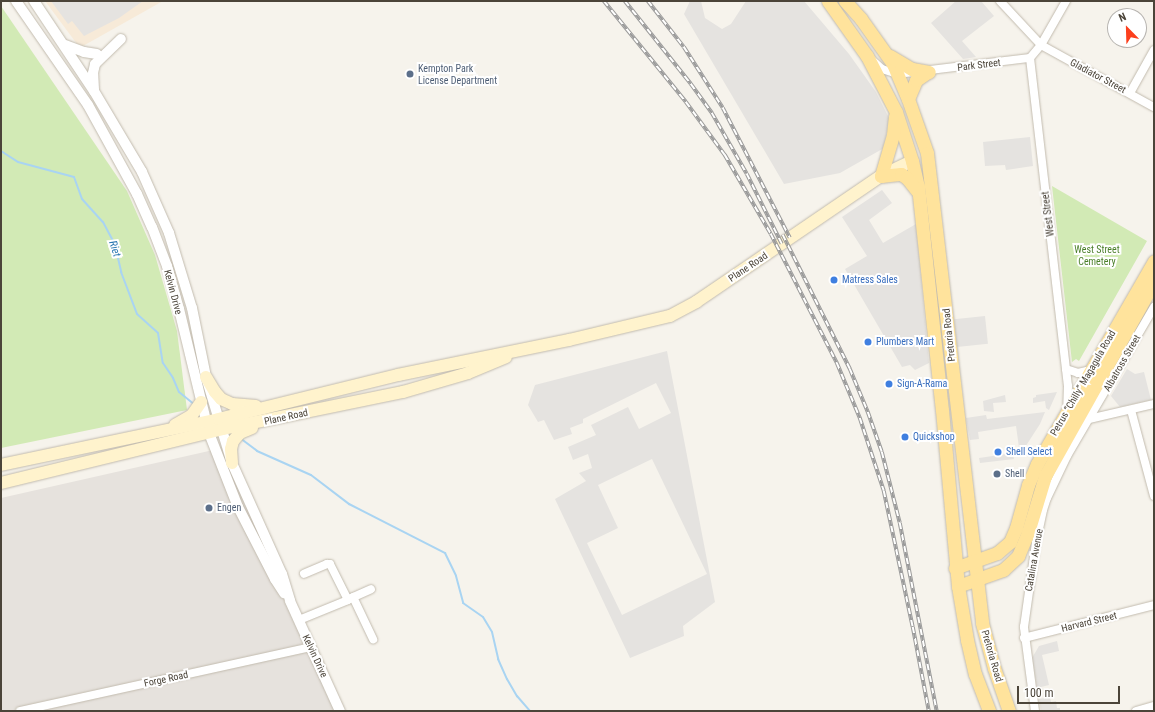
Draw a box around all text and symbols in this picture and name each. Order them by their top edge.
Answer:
north arrow [1107,8,1147,48]
text: N [1117,10,1128,25]
street label: Park Street [957,56,1001,74]
street label: Gladiator Street [1068,56,1128,96]
place label: Kempton Park License Department [418,62,497,86]
marker: Kempton Park License Department [405,69,415,79]
street label: West Street [1039,191,1057,237]
water label: Riet [105,239,123,259]
park label: West Street Cemetery [1074,243,1120,266]
street label: Plane Road [726,250,770,284]
street label: Kelvin Drive [161,268,185,316]
place label: Matress Sales [842,274,898,286]
marker: Matress Sales [829,275,839,285]
street label: Pretoria Road [940,308,958,362]
street label: Petrus “Chilly” Magagula Road [1048,328,1118,438]
street label: Albatross Street [1101,332,1143,394]
place label: Plumbers Mart [876,336,934,348]
marker: Plumbers Mart [863,337,873,347]
place label: Sign-A-Rama [897,378,947,390]
marker: Sign-A-Rama [884,379,894,389]
street label: Plane Road [263,407,309,427]
place label: Quickshop [913,431,955,443]
marker: Quickshop [900,432,910,442]
place label: Shell Select [1006,446,1052,458]
marker: Shell Select [993,447,1003,457]
place label: Shell [1005,468,1024,480]
marker: Shell [992,469,1002,479]
place label: Engen [217,502,241,514]
marker: Engen [204,503,214,513]
street label: Catalina Avenue [1023,528,1045,592]
street label: Harvard Street [1060,609,1118,635]
street label: Pretoria Road [979,629,1005,683]
street label: Kelvin Drive [300,633,330,679]
street label: Forge Road [143,668,189,690]
scale bar [1019,678,1122,704]
text: 100 m [1024,686,1054,700]

